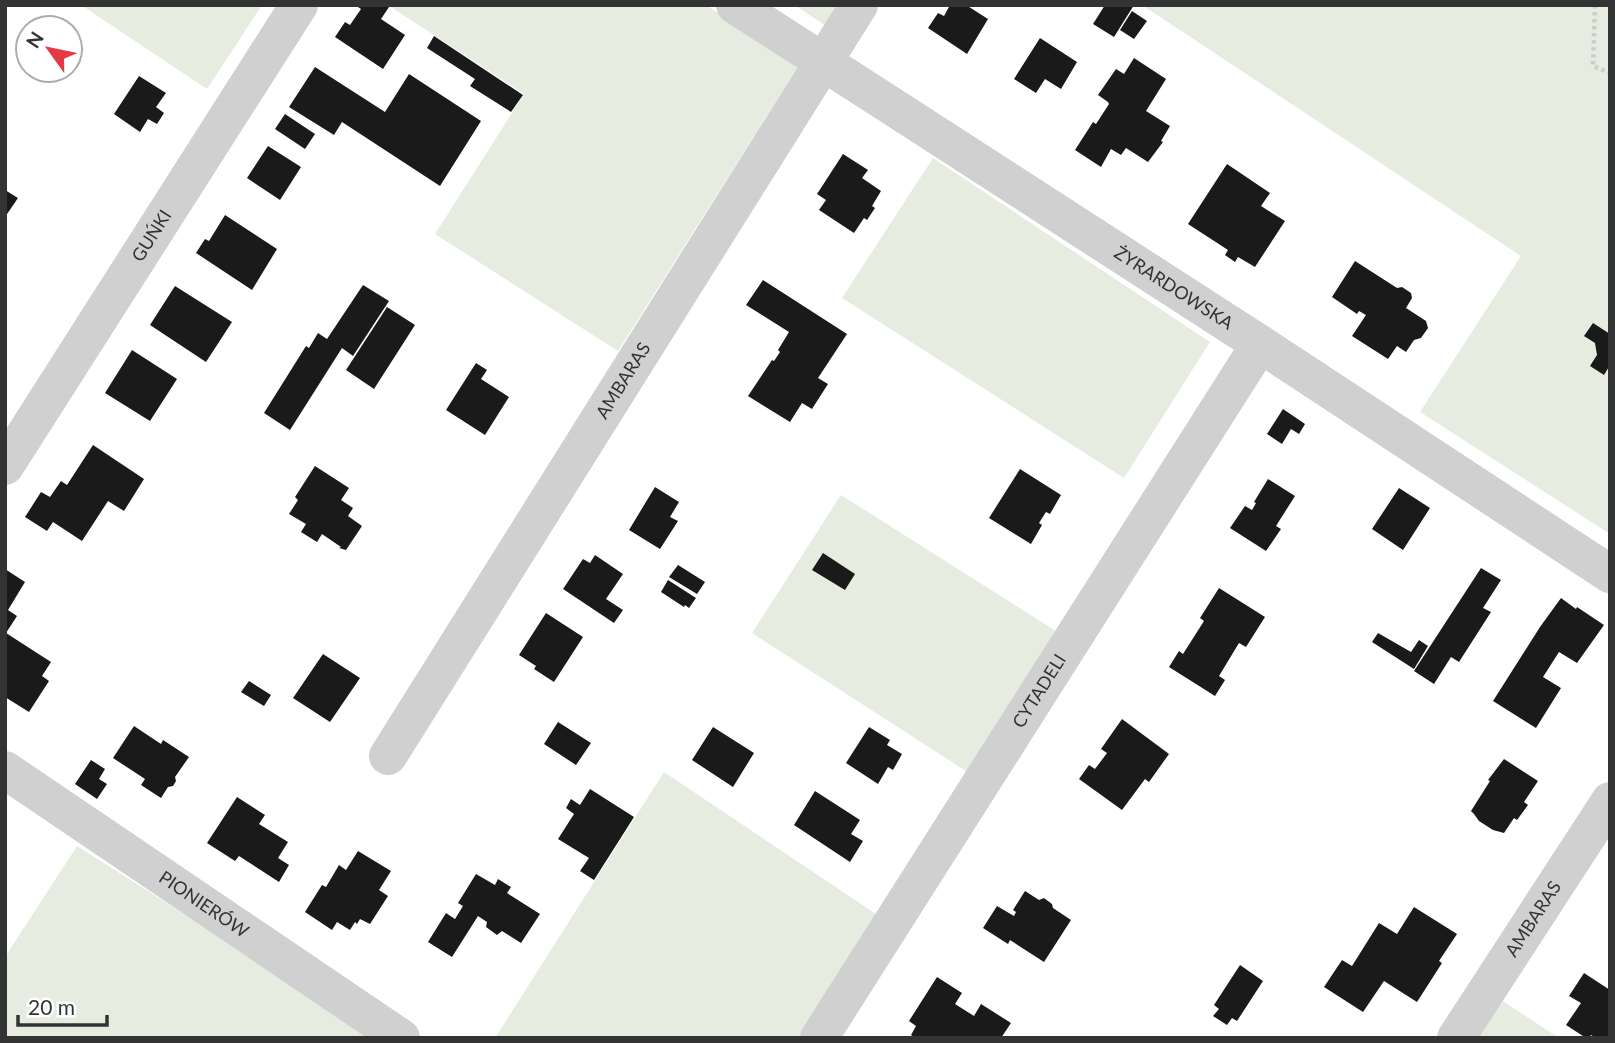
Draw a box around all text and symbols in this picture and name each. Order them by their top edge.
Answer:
north arrow [14,14,84,84]
text: N [21,27,48,52]
street label: GUŃKI [126,205,176,265]
street label: ŻYRARDOWSKA [1110,241,1238,334]
street label: AMBARAS [590,338,655,422]
street label: CYTADELI [1007,650,1070,732]
street label: PIONIERÓW [155,866,254,942]
street label: AMBARAS [1500,876,1565,960]
scale bar [18,984,107,1028]
text: 20 m [28,994,75,1019]

